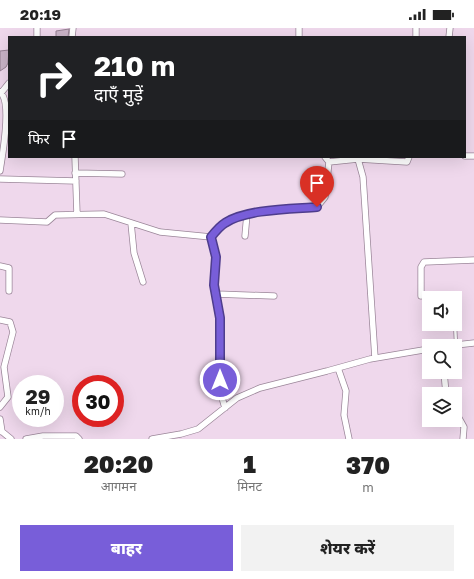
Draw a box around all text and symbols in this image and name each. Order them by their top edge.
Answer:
text: 20:19 [20,5,61,23]
text: 210 m [94,49,175,82]
icon: right [28,52,80,104]
text: दाएँ मुड़ें [94,83,143,105]
icon: arrive [58,128,80,150]
text: फिर [28,129,50,147]
pin [300,166,334,207]
icon: arrive [306,172,328,194]
map controls [422,291,462,427]
button: sound [422,291,462,331]
button: search [422,339,462,379]
position arrow [199,359,241,401]
speed limit sign: 30 [72,375,124,427]
text: 29 [26,384,50,408]
button: layers [422,387,462,427]
text: km/h [25,405,51,417]
text: 20:20 [84,449,153,478]
text: 1 [243,449,256,478]
text: 370 [346,450,390,479]
text: आगमन [101,478,136,494]
text: मिनट [237,478,262,494]
text: m [362,479,374,495]
button: बाहर [20,525,233,571]
button: शेयर करें [241,525,454,571]

